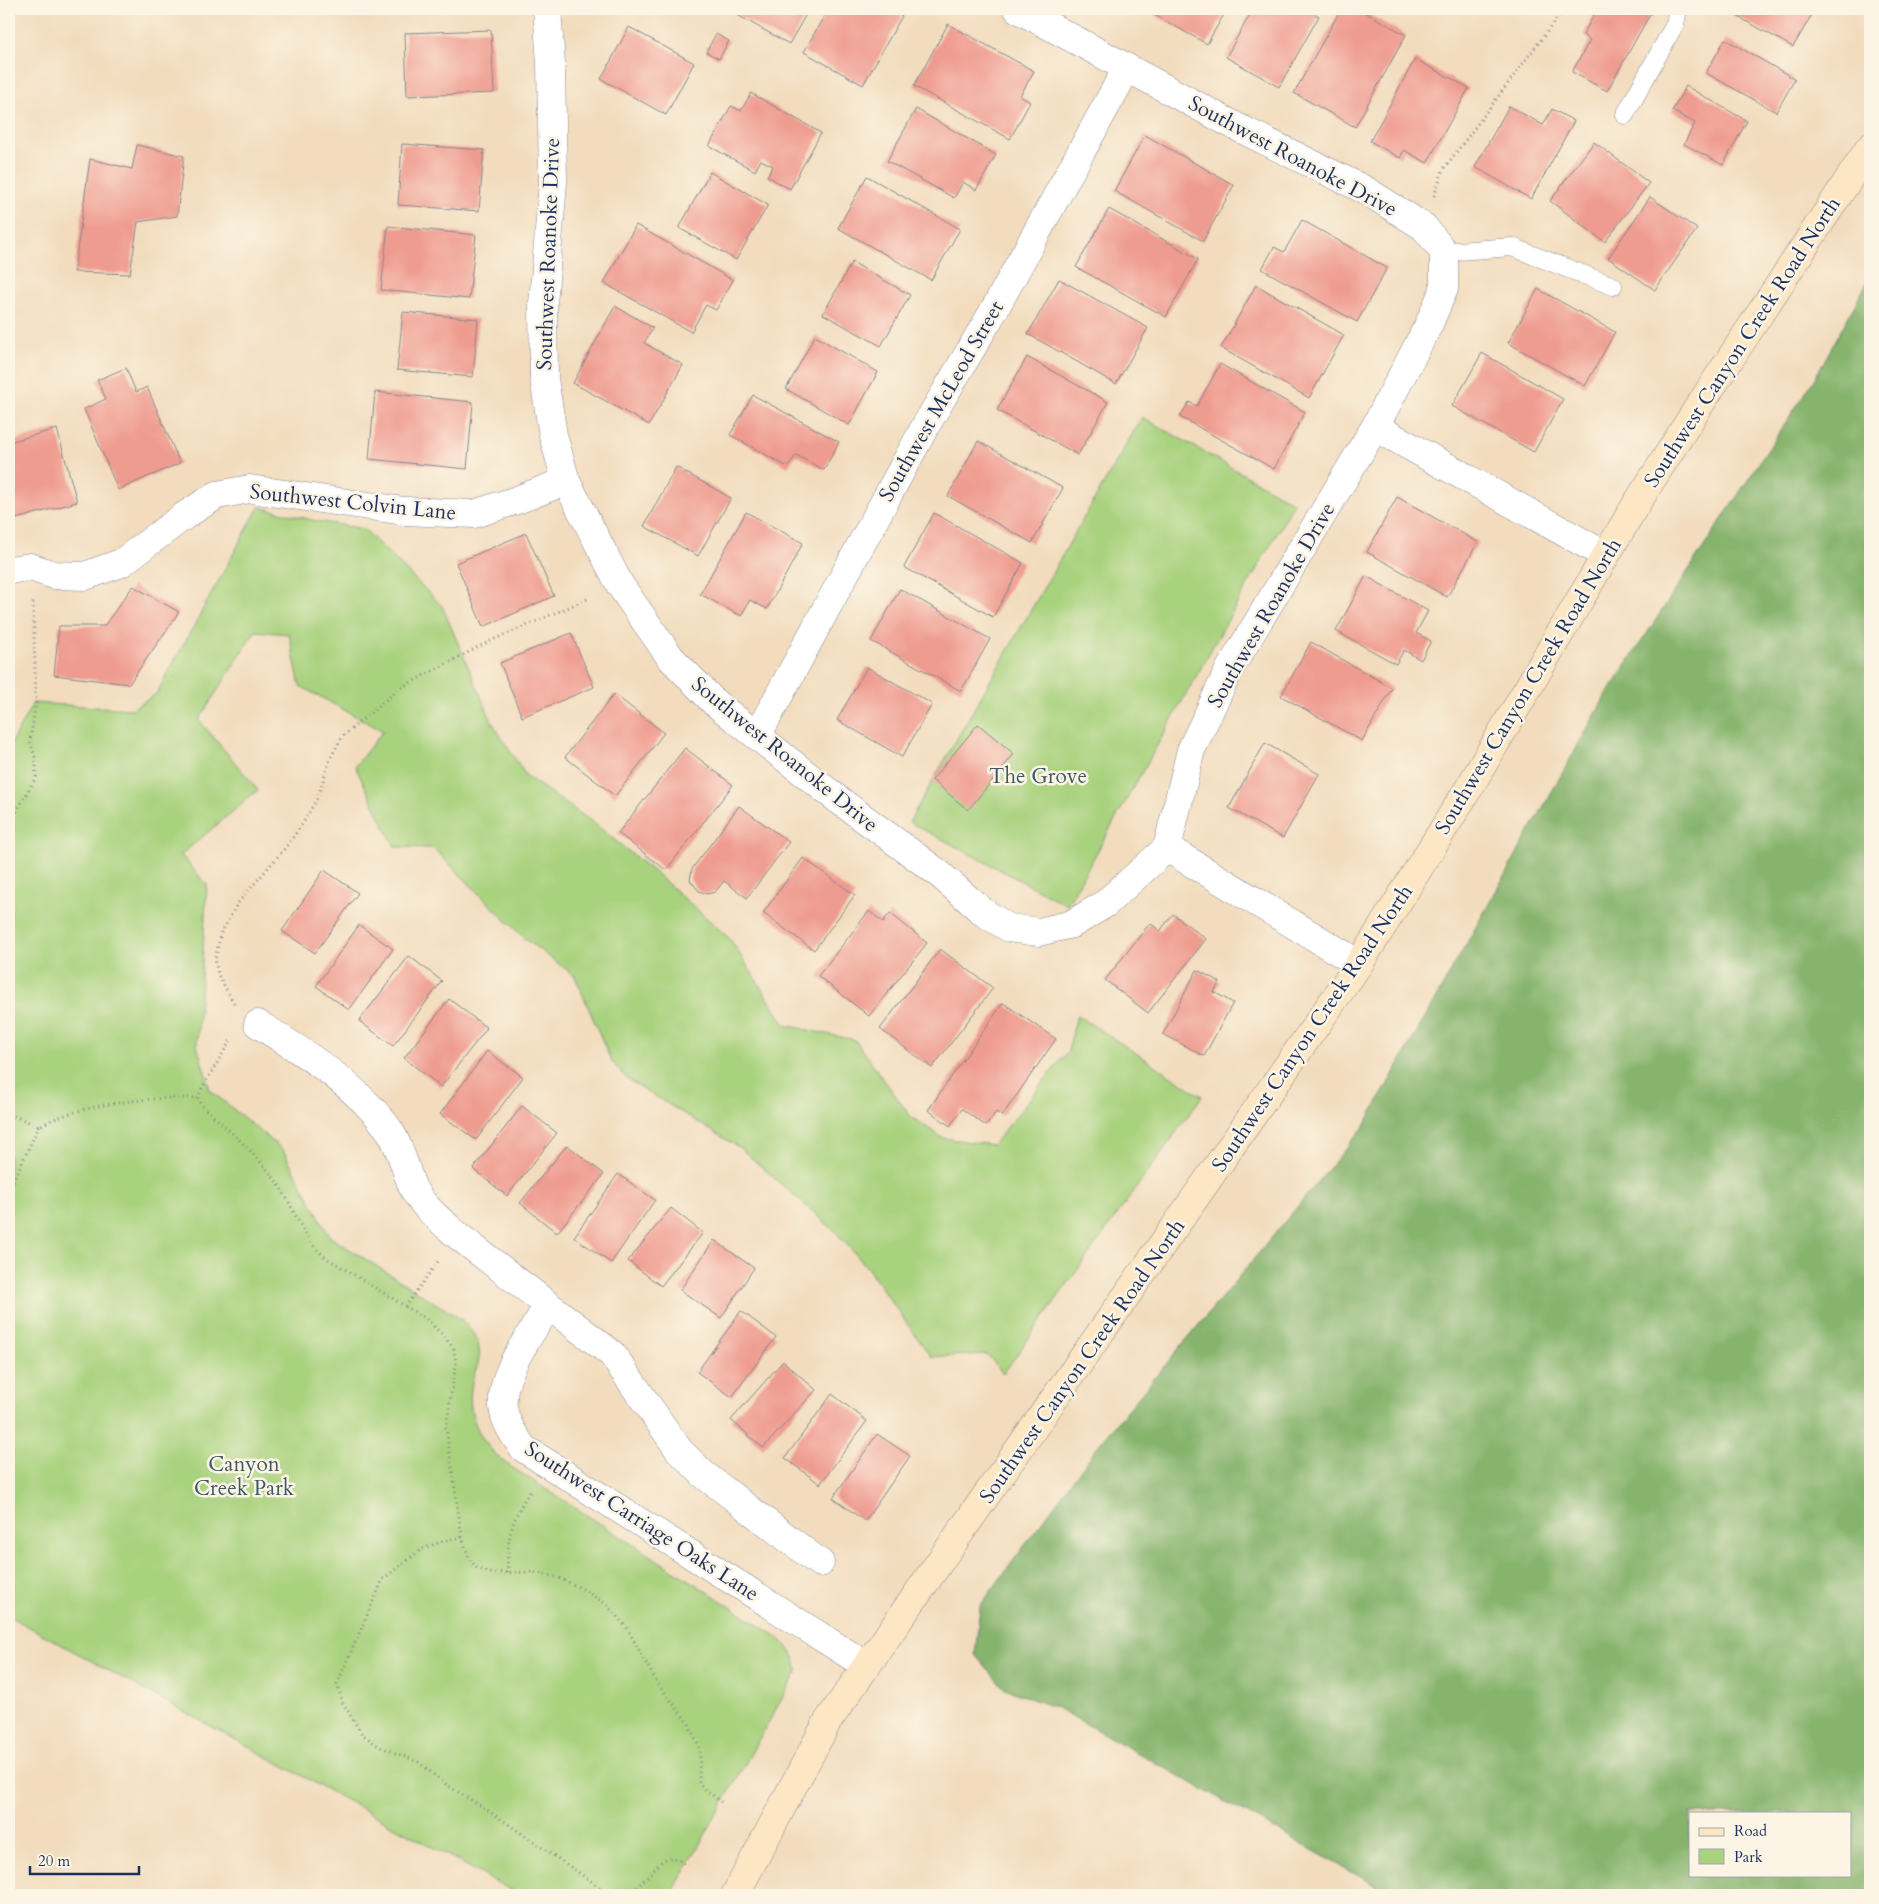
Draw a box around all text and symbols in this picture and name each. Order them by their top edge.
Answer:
street label: Southwest Roanoke Drive [1183,89,1402,224]
street label: Southwest Roanoke Drive [530,137,567,371]
street label: Southwest Canyon Creek Road North [1637,191,1848,493]
street label: Southwest McLeod Street [872,295,1011,507]
street label: Southwest Colvin Lane [248,477,458,528]
street label: Southwest Roanoke Drive [1201,497,1342,713]
street label: Southwest Canyon Creek Road North [1428,532,1629,840]
street label: Southwest Roanoke Drive [685,670,884,839]
park label: The Grove [989,762,1087,791]
street label: Southwest Canyon Creek Road North [1205,878,1420,1178]
street label: Southwest Canyon Creek Road North [973,1213,1192,1509]
street label: Southwest Carriage Oaks Lane [519,1435,765,1608]
park label: Canyon Creek Park [194,1450,295,1503]
legend [1689,1812,1852,1876]
text: Road [1734,1821,1767,1841]
scale bar [30,1844,139,1876]
text: Park [1734,1847,1763,1867]
text: 20 m [38,1851,70,1871]

